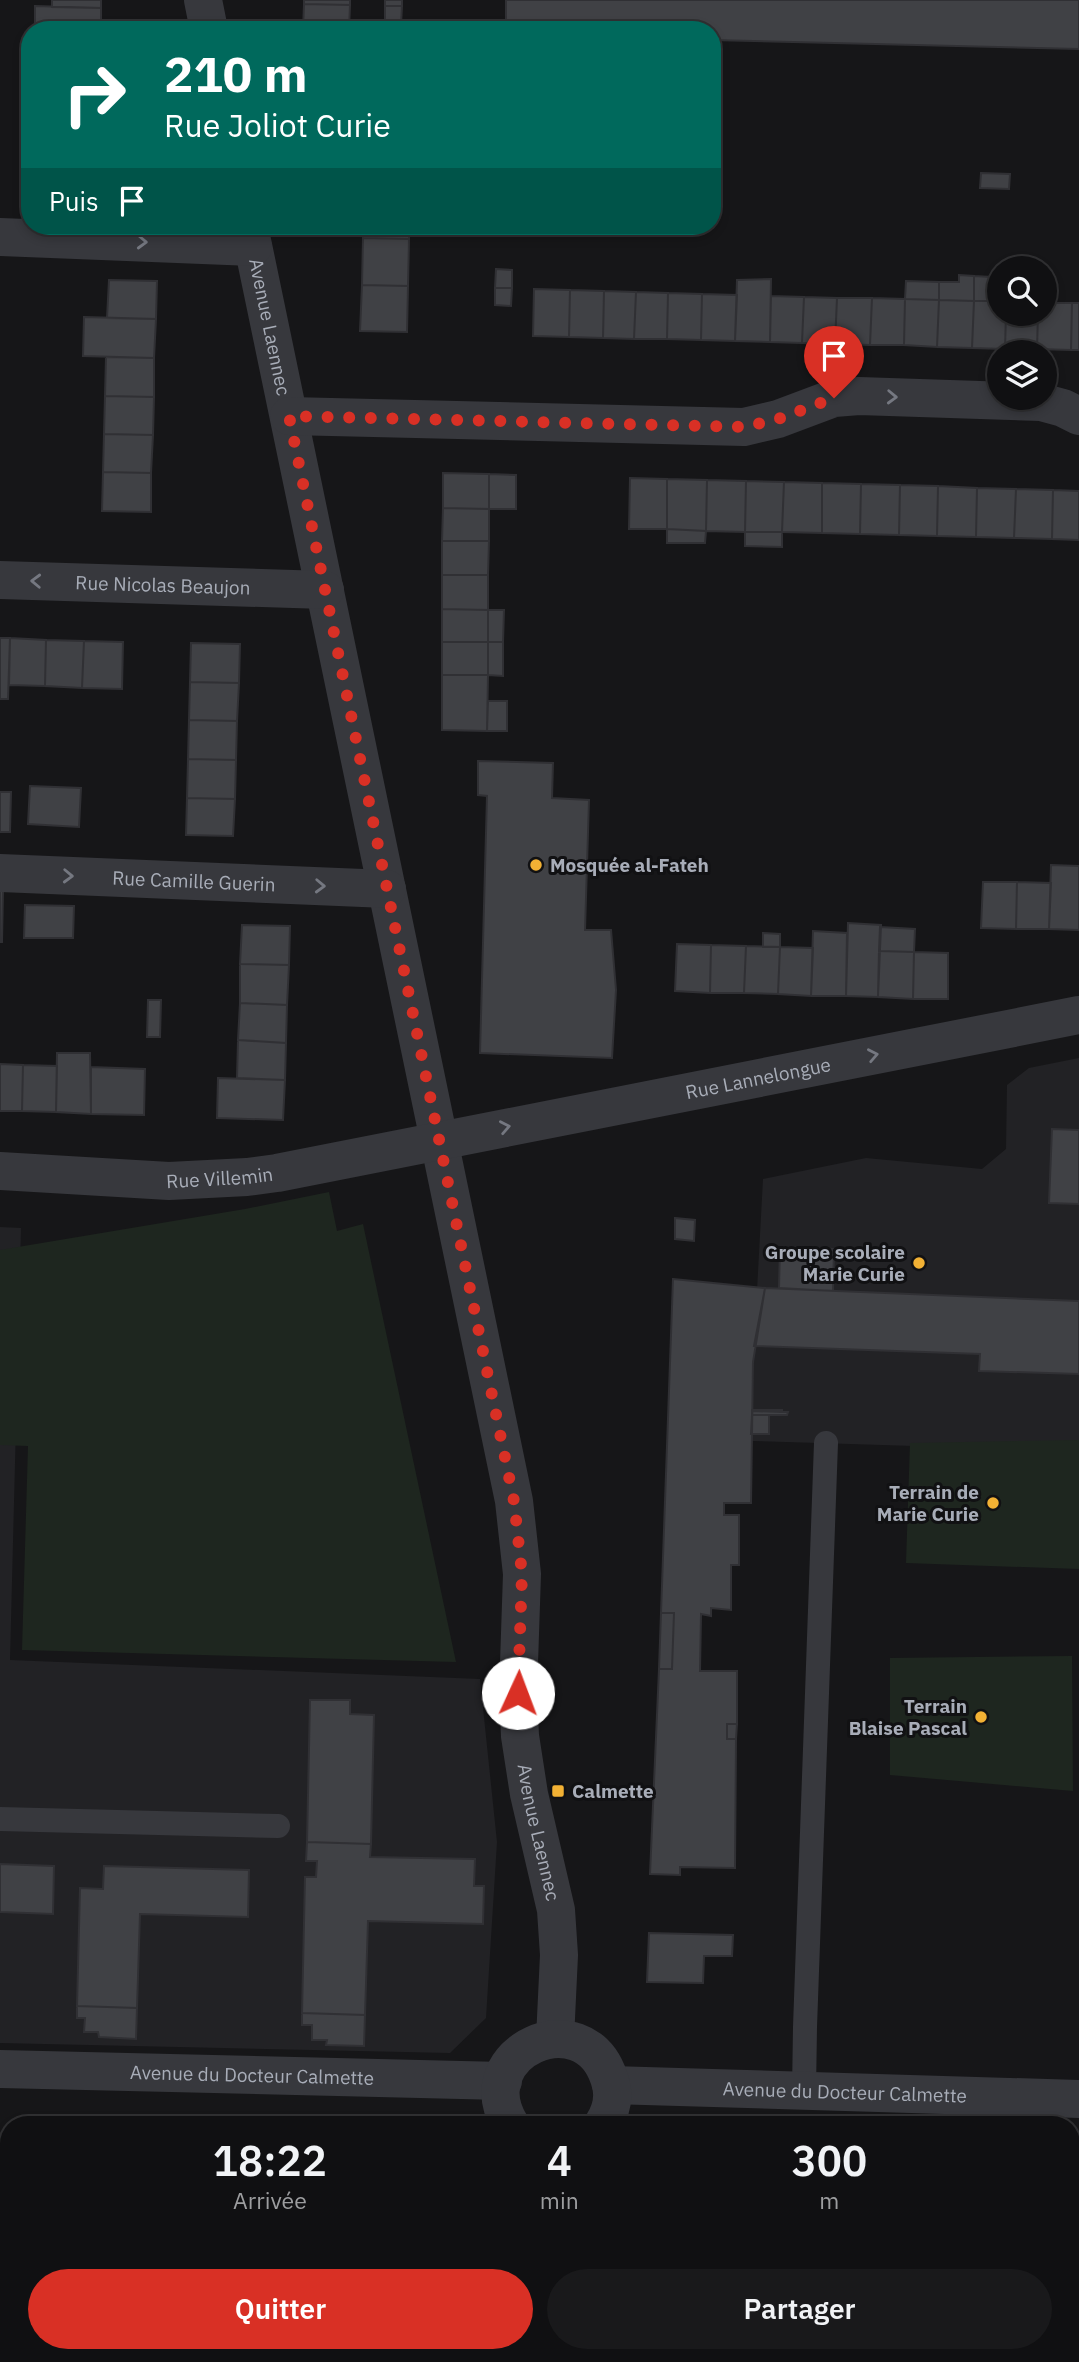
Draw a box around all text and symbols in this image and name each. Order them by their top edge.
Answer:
text: 210 m [164,42,308,105]
icon: right [49,49,140,140]
text: Rue Joliot Curie [164,104,391,146]
icon: arrive [113,182,151,220]
text: Puis [49,184,99,218]
one-way arrow [136,235,147,250]
street label: Avenue Laennec [244,256,296,398]
map controls [987,256,1057,410]
button: search [987,256,1057,326]
pin [804,326,864,398]
icon: arrive [815,337,853,375]
button: layers [987,340,1057,410]
one-way arrow [886,389,897,404]
street label: Rue Nicolas Beaujon [75,570,251,600]
one-way arrow [30,573,41,589]
place label: Mosquée al-Fateh [550,853,709,877]
marker: Mosquée al-Fateh [528,857,544,873]
street label: Rue Camille Guerin [112,866,276,896]
one-way arrow [63,869,74,884]
one-way arrow [315,879,326,894]
one-way arrow [867,1049,879,1064]
street label: Rue Lannelongue [683,1052,833,1104]
one-way arrow [499,1121,511,1136]
street label: Rue Villemin [166,1162,274,1193]
place label: Groupe scolaire Marie Curie [765,1240,905,1286]
marker: Groupe scolaire Marie Curie [911,1255,927,1271]
place label: Terrain de Marie Curie [877,1480,979,1526]
marker: Terrain de Marie Curie [985,1495,1001,1511]
position arrow [481,1656,555,1730]
place label: Terrain Blaise Pascal [849,1694,967,1740]
marker: Terrain Blaise Pascal [973,1709,989,1725]
street label: Avenue Laennec [512,1762,566,1904]
place label: Calmette [572,1779,654,1803]
marker: Calmette [550,1783,566,1799]
street label: Avenue du Docteur Calmette [130,2060,374,2090]
street label: Avenue du Docteur Calmette [722,2076,967,2108]
text: 18:22 [213,2133,327,2188]
text: 4 [547,2133,572,2188]
text: 300 [792,2133,867,2188]
text: Arrivée [233,2185,307,2215]
text: min [540,2185,579,2215]
text: m [819,2185,839,2215]
button: Quitter [28,2269,533,2349]
button: Partager [547,2269,1052,2349]

